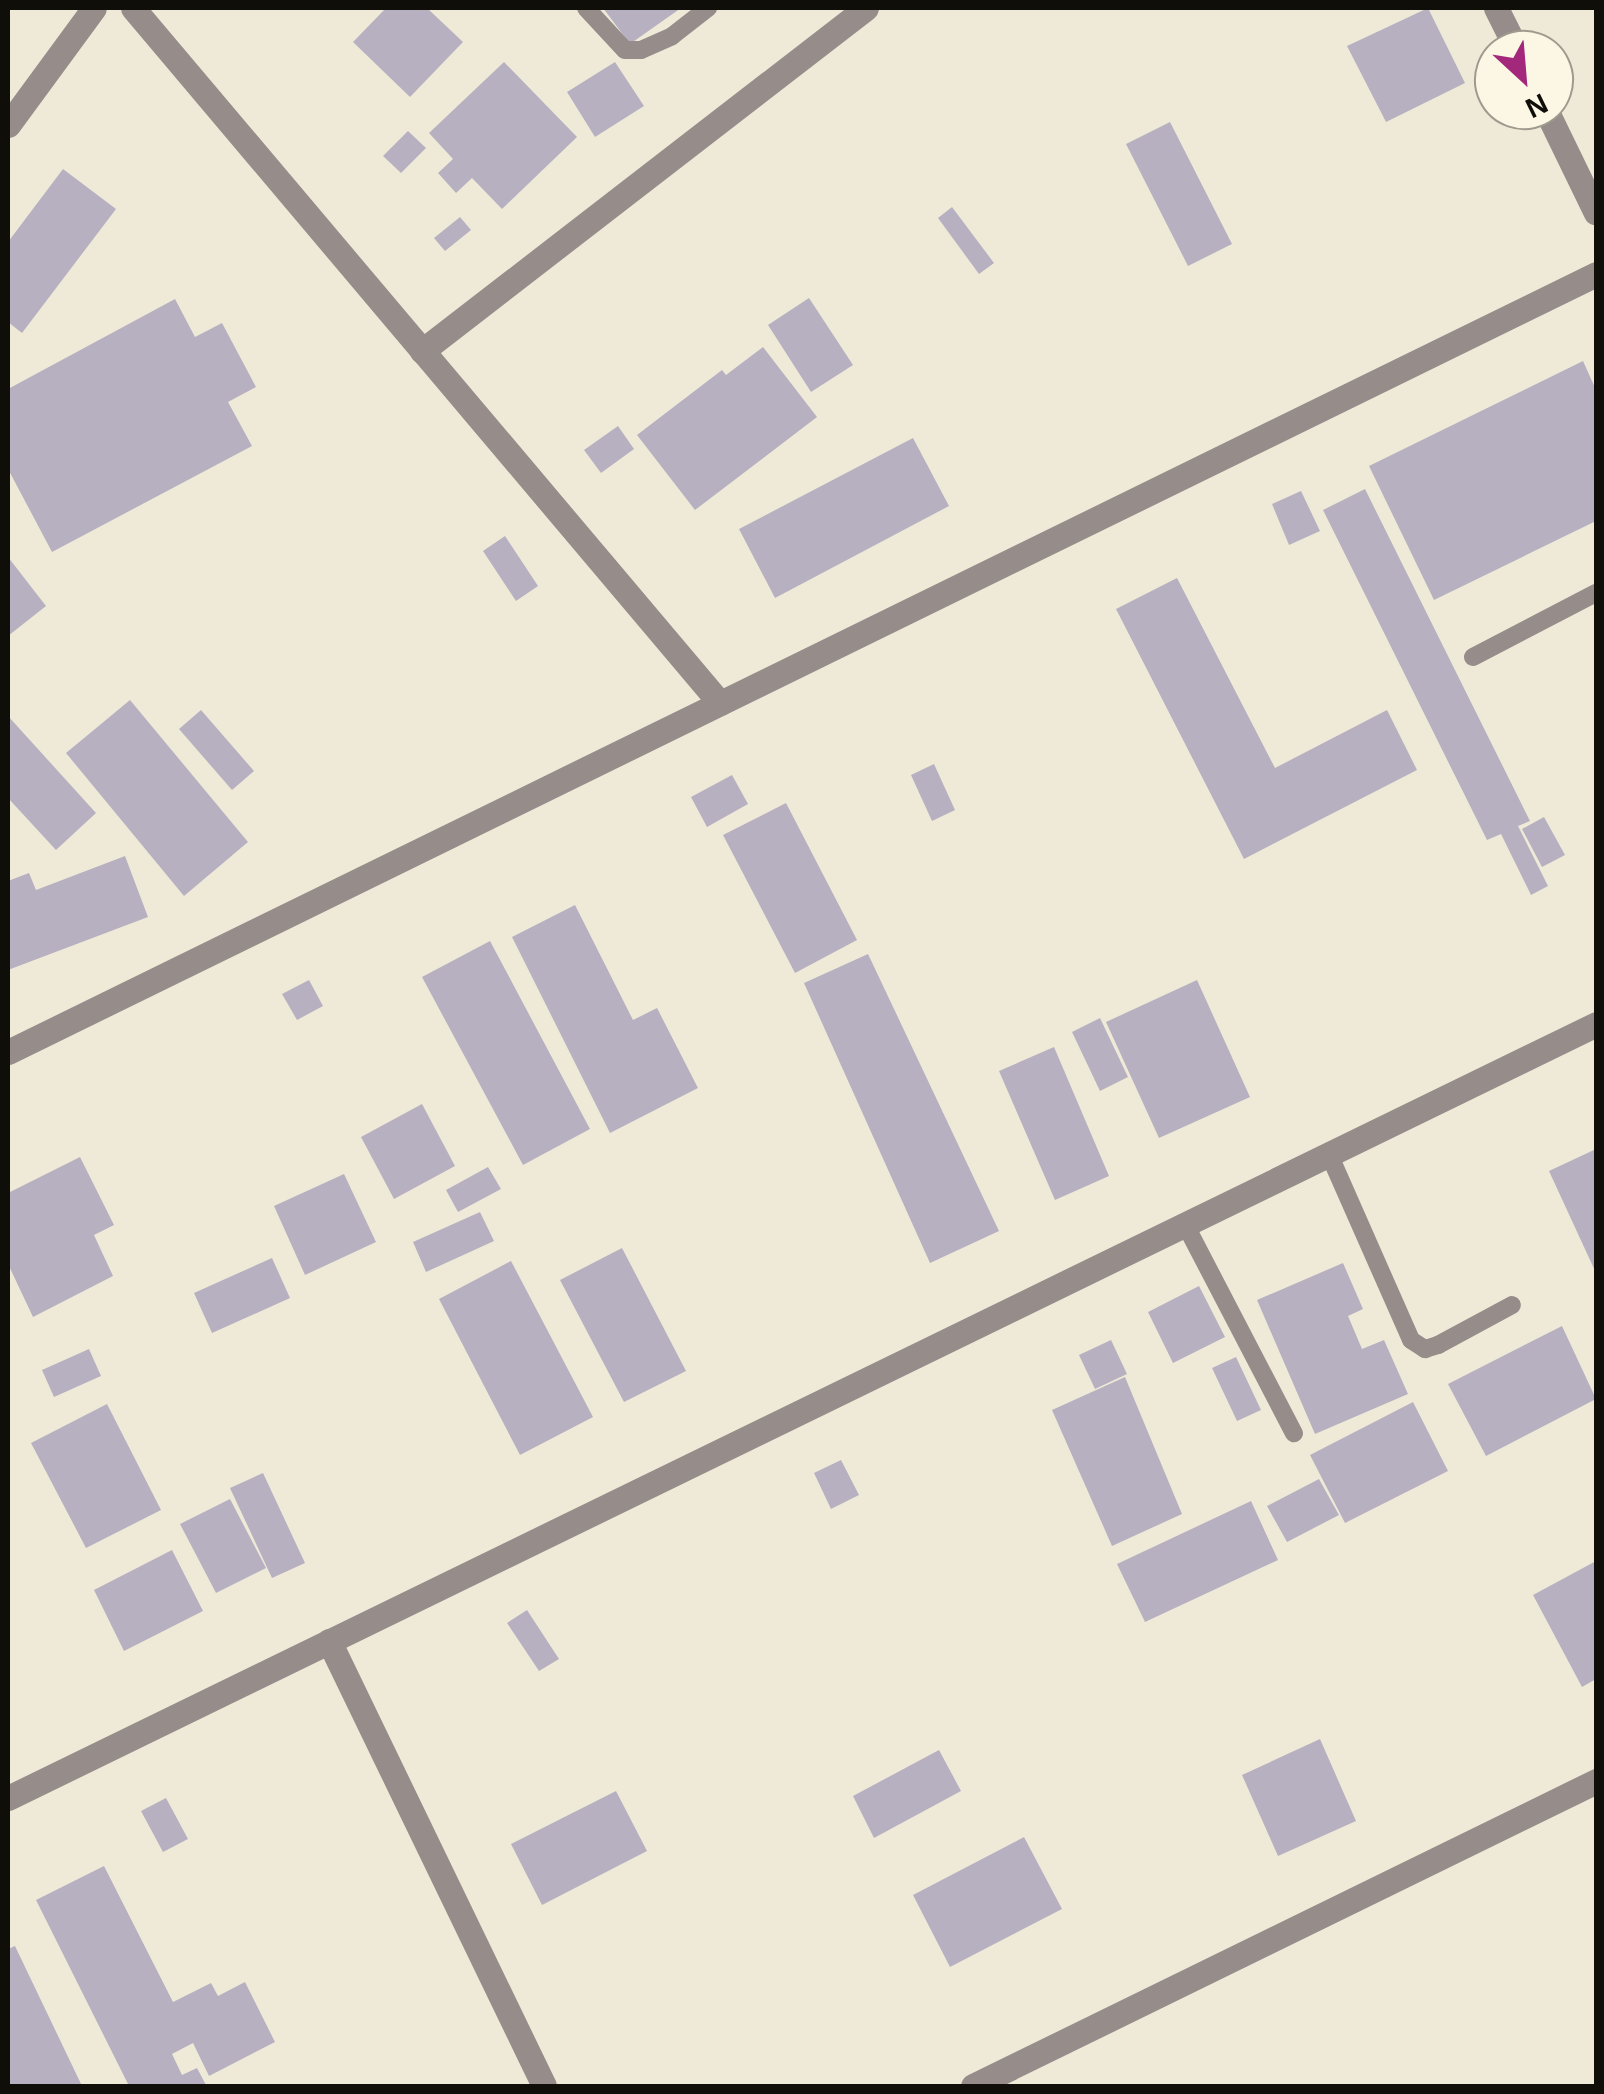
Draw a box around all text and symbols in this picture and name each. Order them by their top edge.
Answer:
north arrow [1474,30,1574,130]
text: N [1521,87,1552,124]

